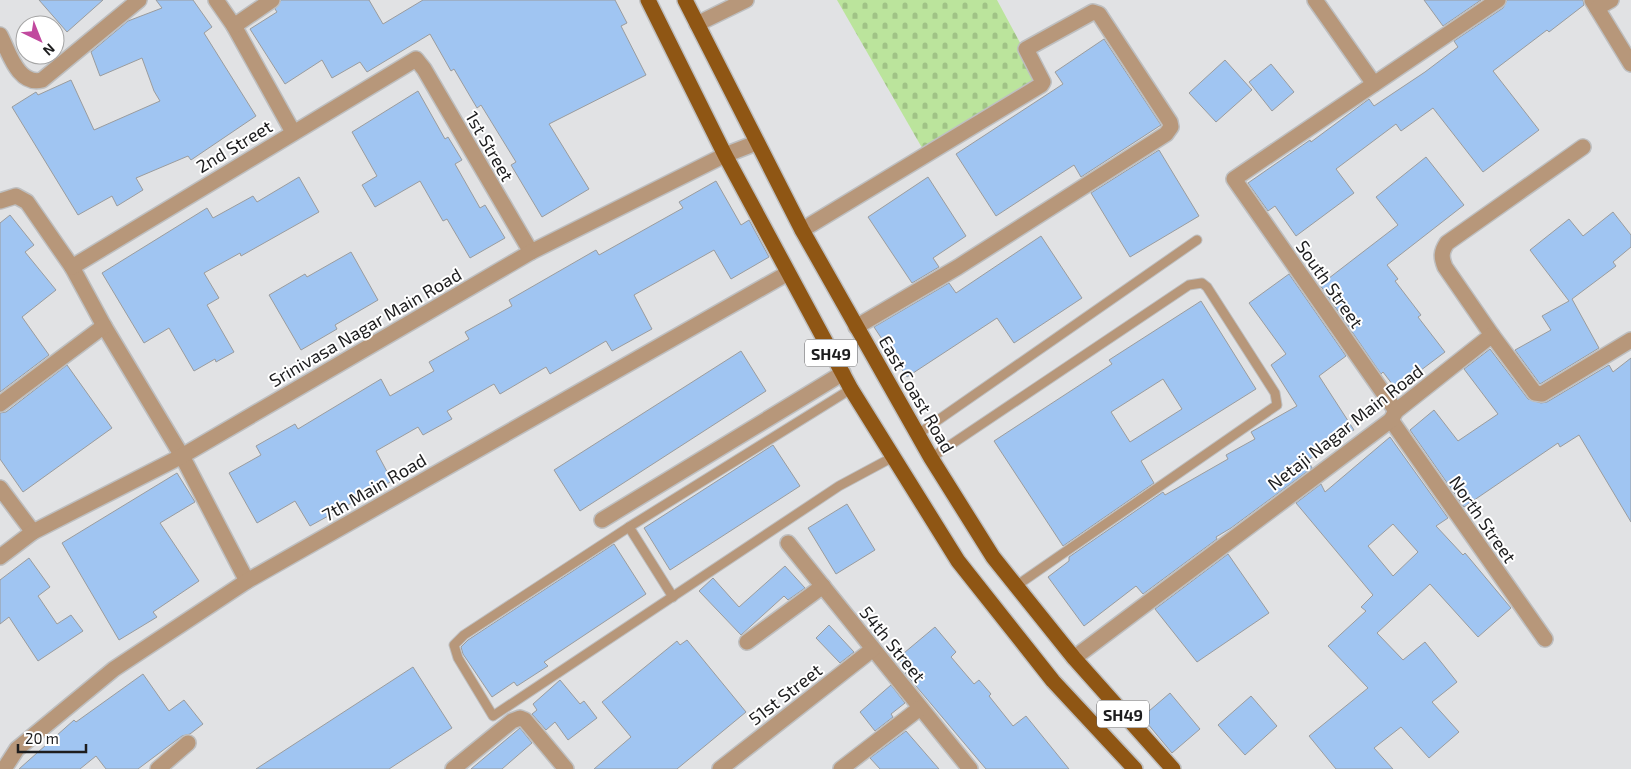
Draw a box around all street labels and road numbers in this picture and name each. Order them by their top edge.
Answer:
street label: 1st Street [461,107,519,185]
street label: 2nd Street [192,115,276,177]
street label: South Street [1292,236,1368,332]
street label: Srinivasa Nagar Main Road [265,263,465,391]
street label: East Coast Road [875,331,959,457]
road number: SH49 [805,339,857,366]
street label: Netaji Nagar Main Road [1263,359,1427,495]
street label: 7th Main Road [318,448,430,526]
street label: North Street [1445,471,1521,567]
street label: 54th Street [855,601,931,687]
street label: 51st Street [744,659,826,729]
road number: SH49 [1097,701,1149,728]

